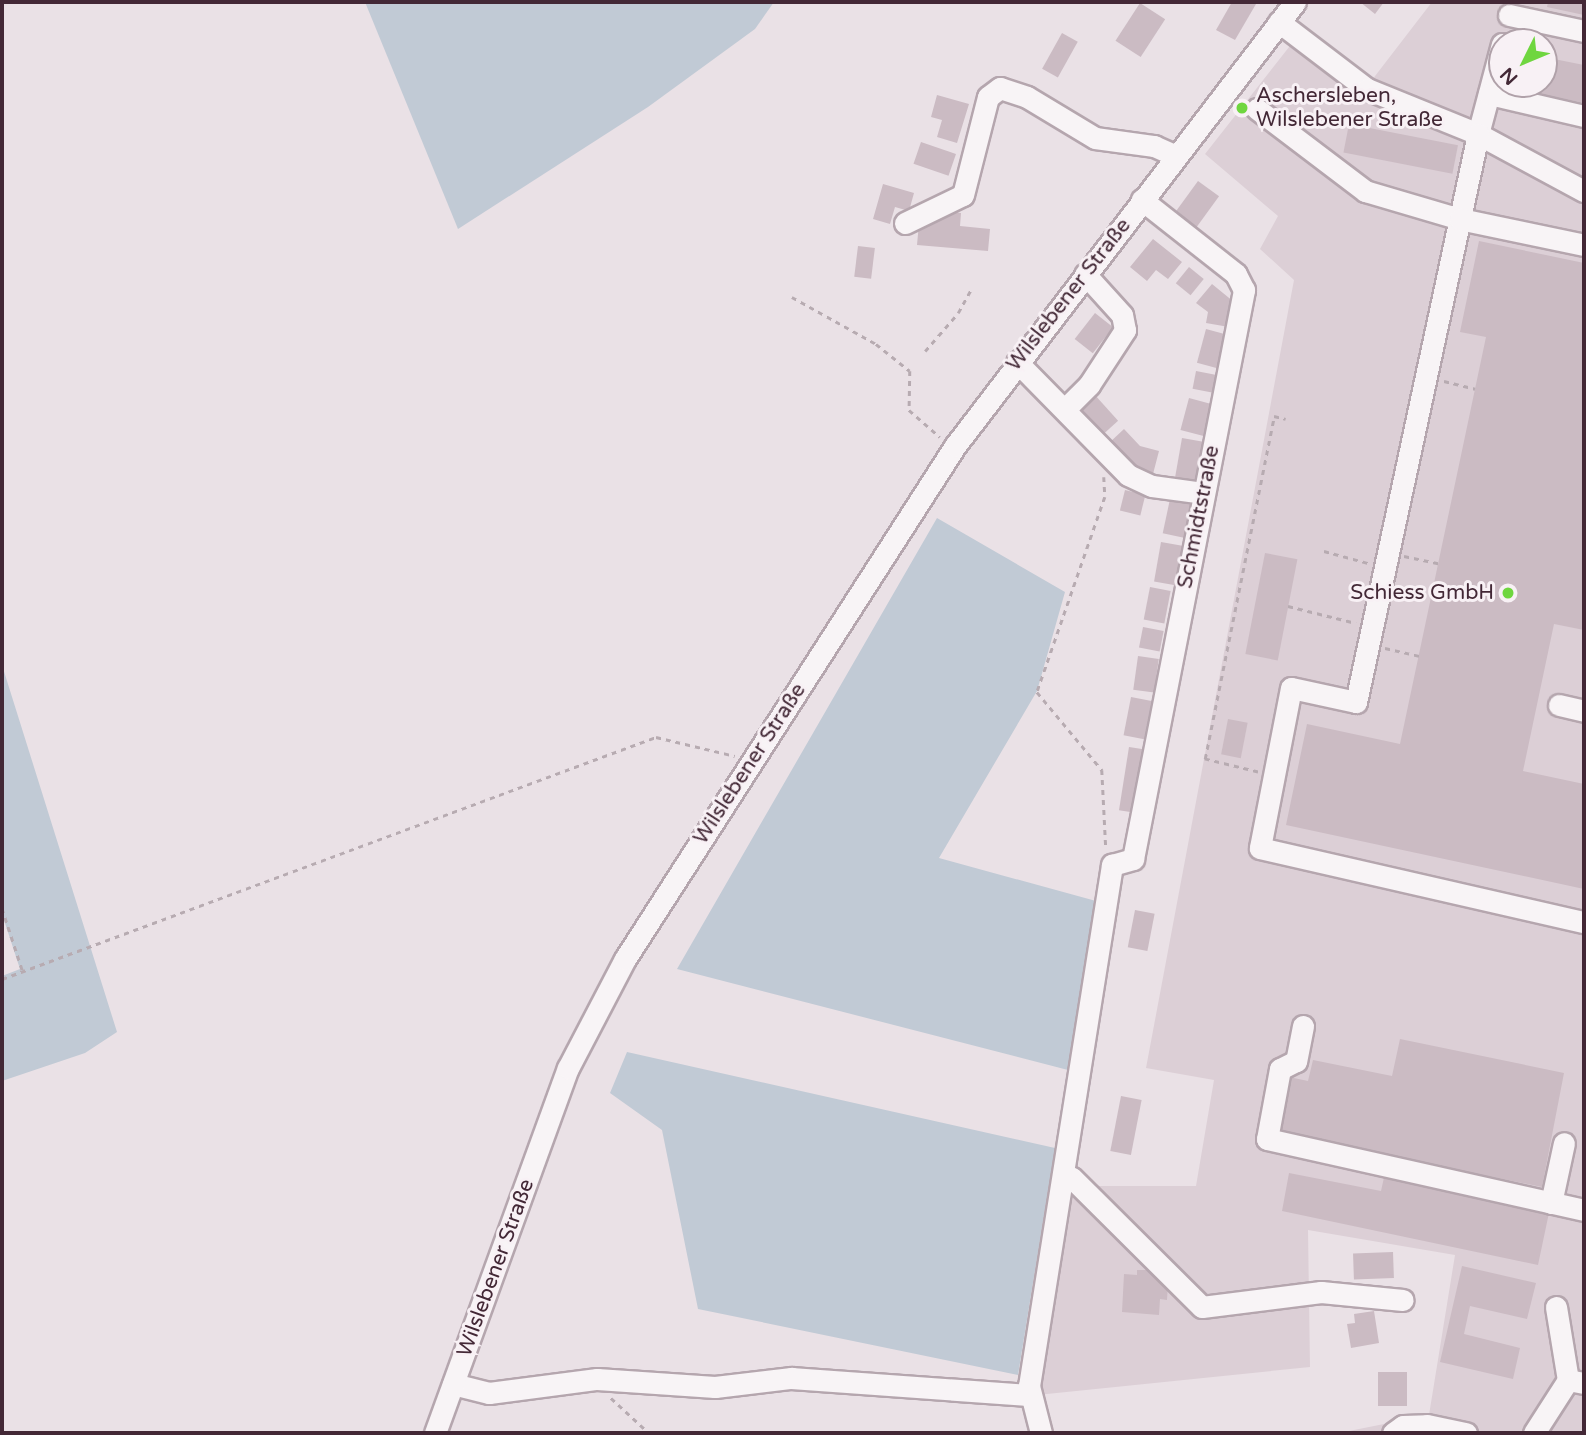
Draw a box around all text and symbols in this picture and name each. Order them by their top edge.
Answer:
north arrow [1488,28,1558,98]
text: N [1496,63,1522,89]
place label: Aschersleben, Wilslebener Straße [1256,83,1443,133]
marker: Aschersleben, Wilslebener Straße [1234,100,1250,116]
street label: Wilslebener Straße [1002,214,1136,376]
street label: Schmidtstraße [1173,443,1225,591]
place label: Schiess GmbH [1350,580,1494,606]
marker: Schiess GmbH [1500,585,1516,601]
street label: Wilslebener Straße [689,679,811,849]
street label: Wilslebener Straße [452,1176,540,1360]

